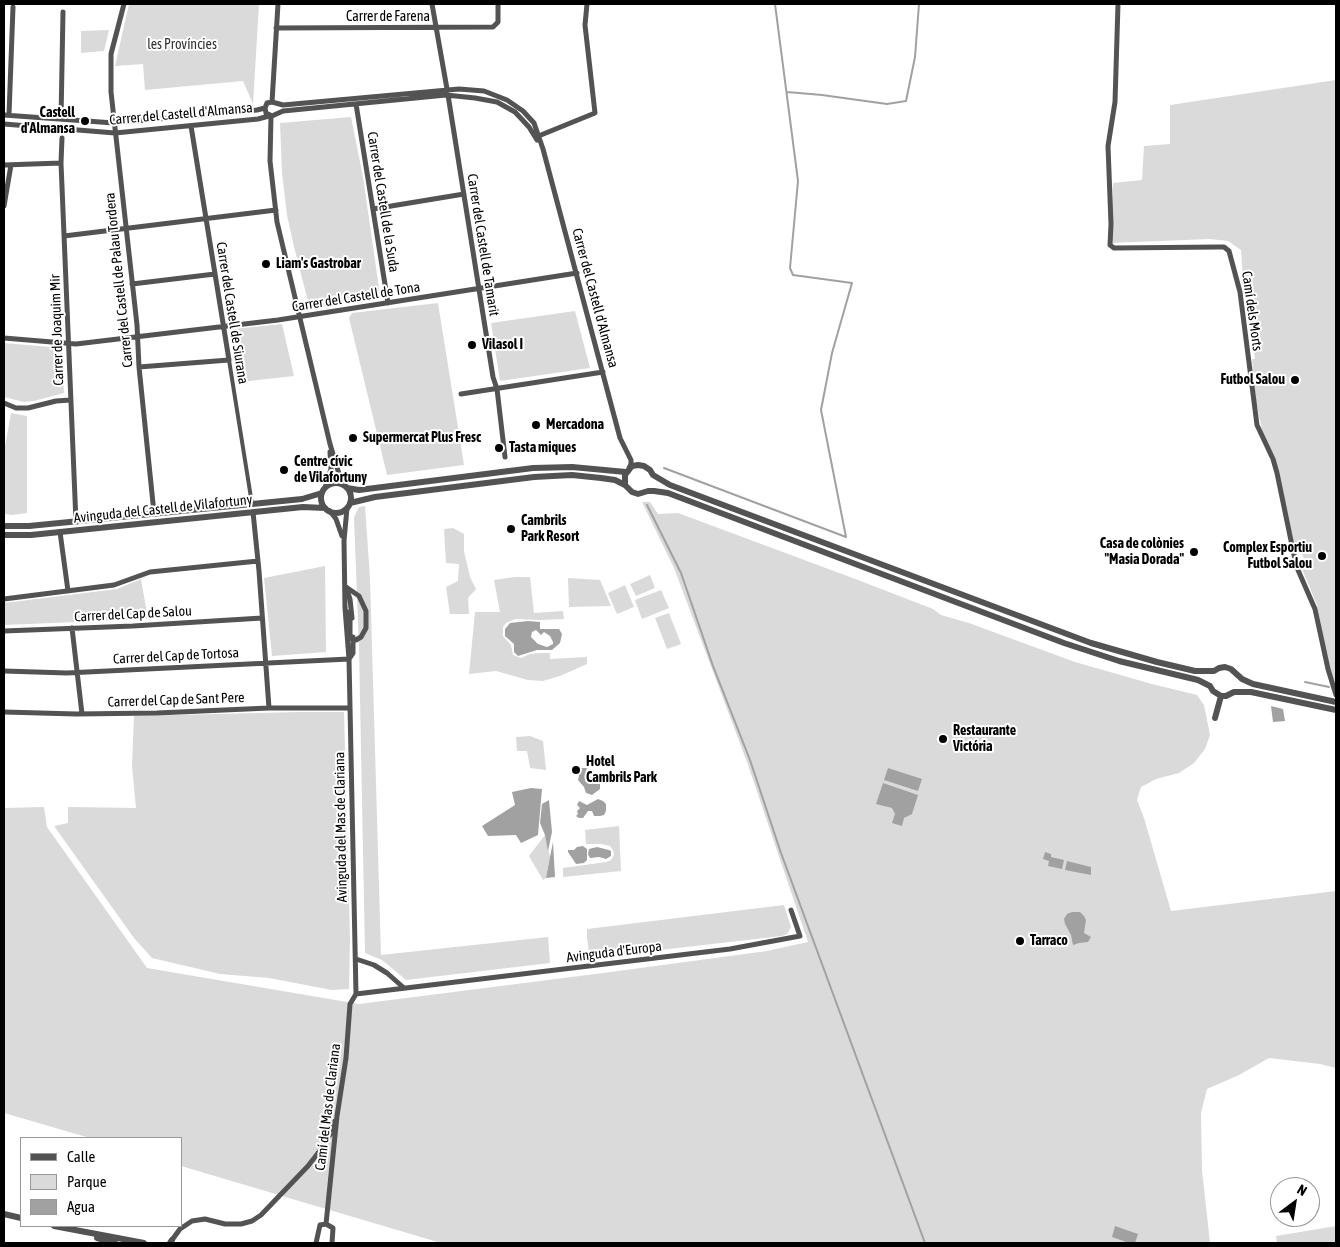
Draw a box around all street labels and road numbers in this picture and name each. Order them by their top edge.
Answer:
street label: Carrer de Farena [346,9,430,25]
street label: Carrer del Castell d'Almansa [109,99,253,129]
street label: Carrer del Castell de la Suda [364,130,402,274]
street label: Carrer del Castell de Tamarit [463,173,503,317]
street label: Carrer del Castell de Palau Tordera [101,192,137,368]
street label: Carrer del Castell d'Almansa [568,226,622,370]
street label: Carrer del Castell de Siurana [212,241,252,385]
street label: Camí dels Morts [1238,270,1266,352]
street label: Carrer de Joaquim Mir [47,274,67,386]
street label: Carrer del Castell de Tona [291,279,421,315]
street label: Avinguda del Castell de Vilafortuny [73,491,253,527]
street label: Carrer del Cap de Salou [74,603,192,625]
street label: Carrer del Cap de Tortosa [113,644,239,668]
street label: Carrer del Cap de Sant Pere [107,689,245,711]
street label: Avinguda del Mas de Clariana [331,752,351,902]
street label: Avinguda d'Europa [565,938,663,966]
street label: Camí del Mas de Clariana [312,1042,344,1172]

